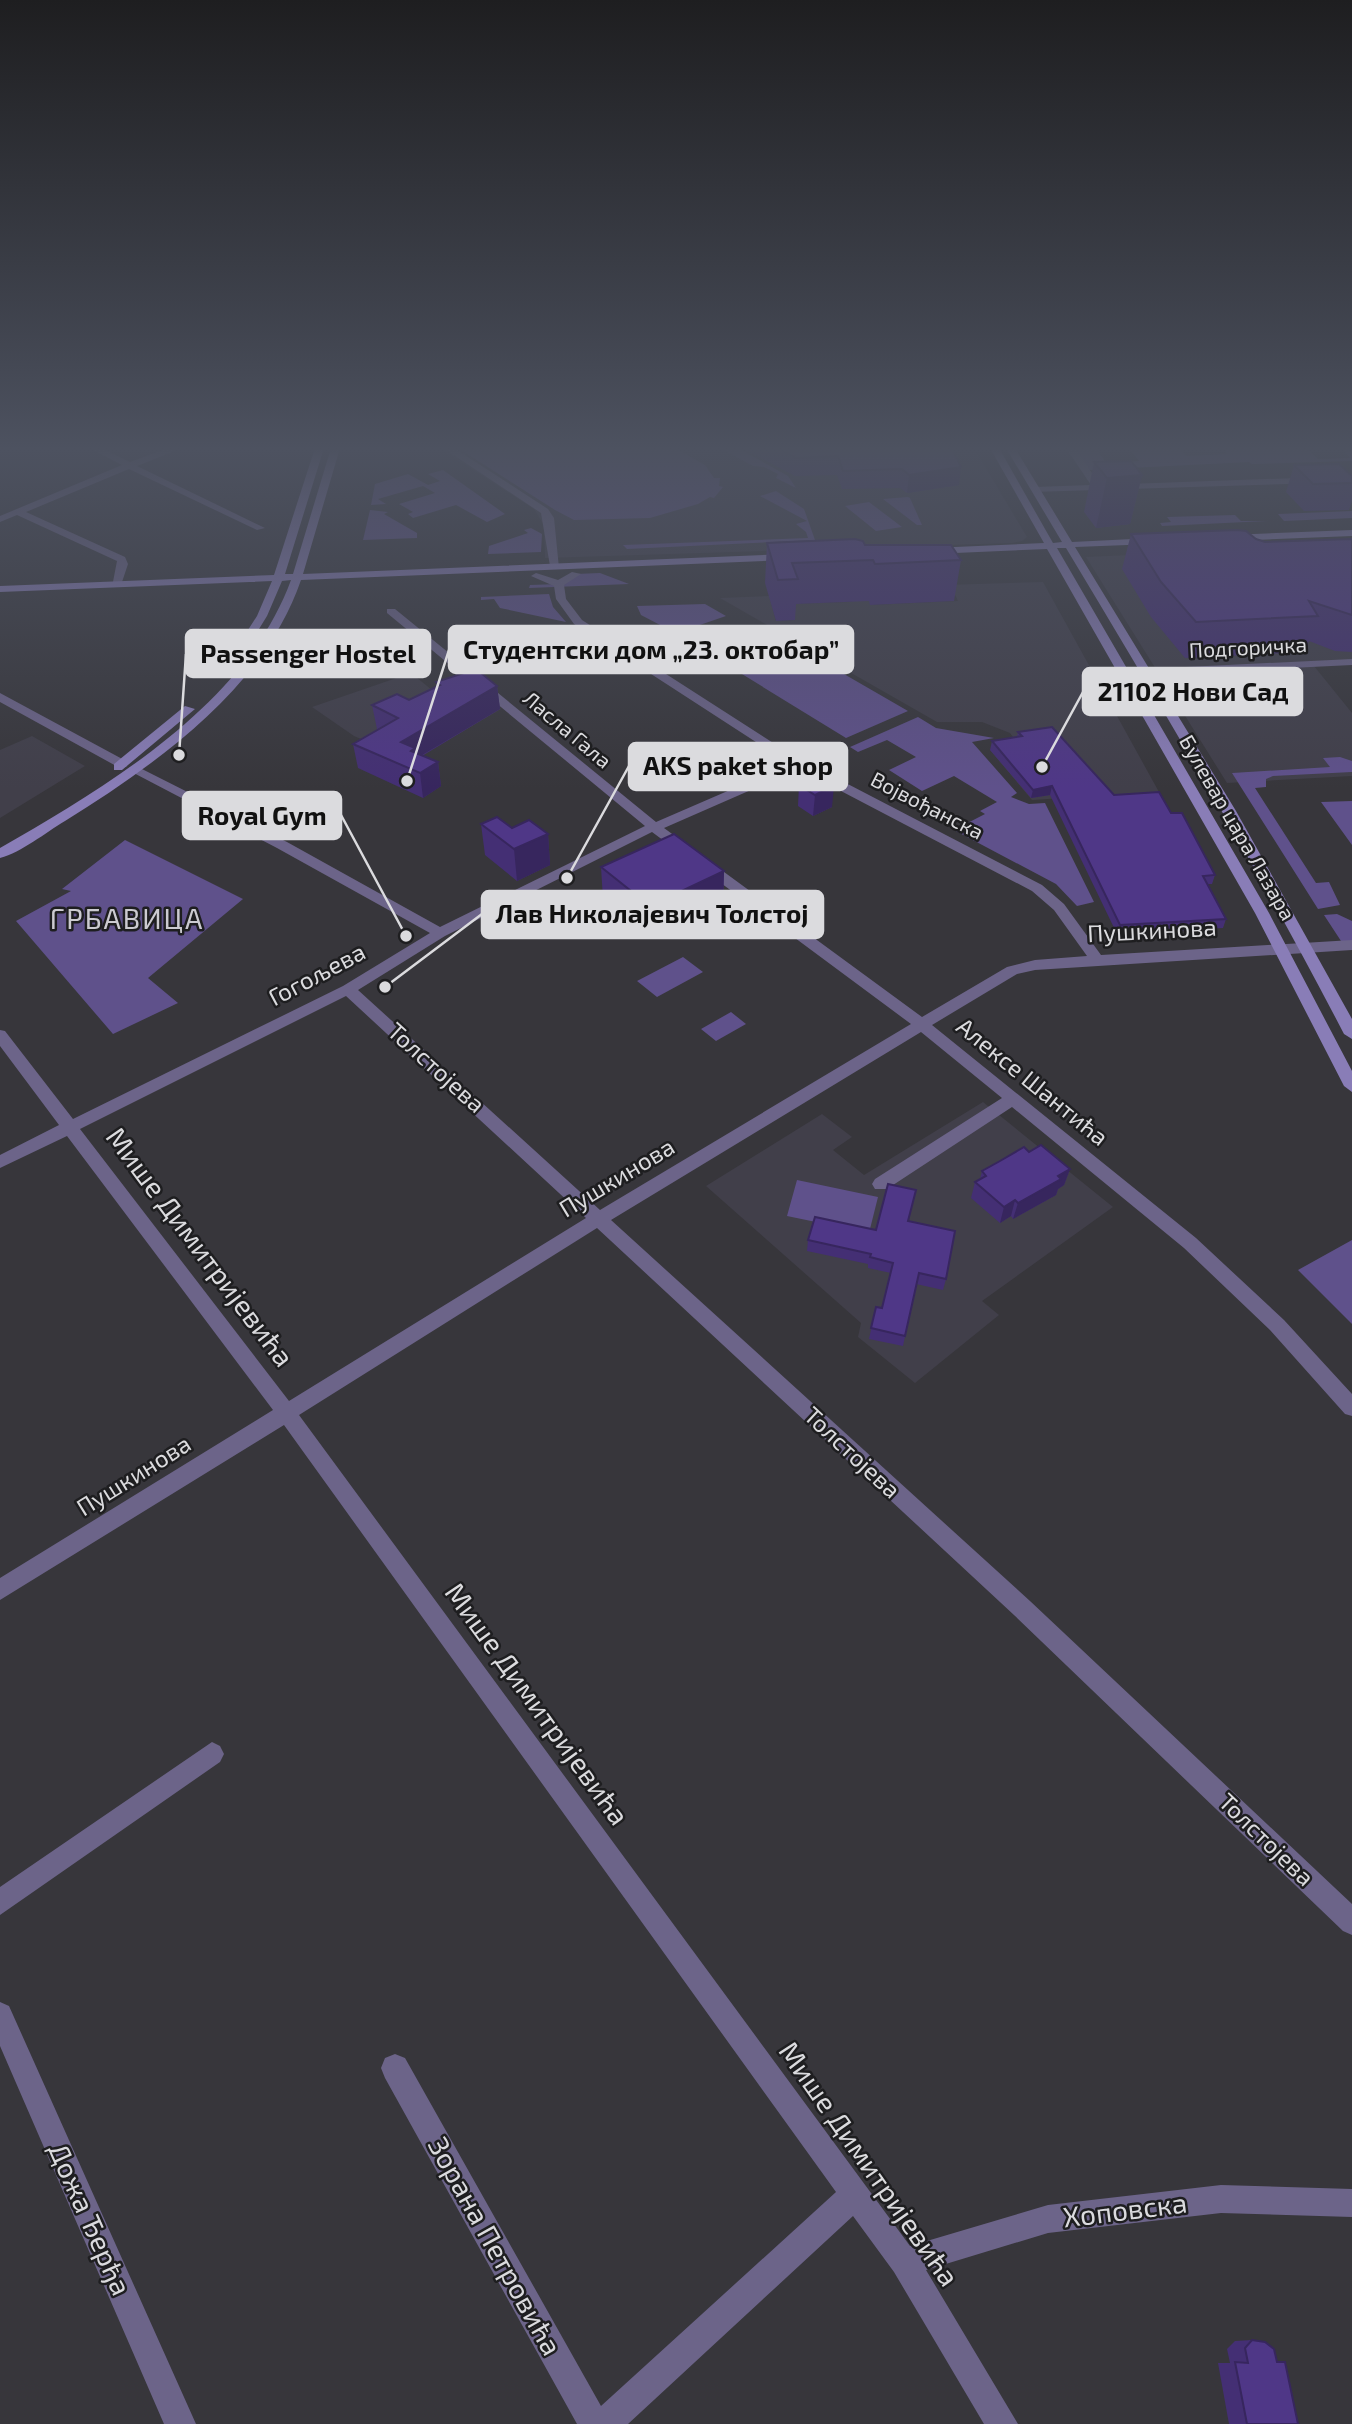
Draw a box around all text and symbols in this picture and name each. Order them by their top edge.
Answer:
callout: Студентски дом „23. октобар” [449,626,853,673]
callout: Passenger Hostel [186,630,430,677]
street label: Подгоричка [1188,631,1308,662]
text: Студентски дом „23. октобар” [463,633,839,664]
text: Passenger Hostel [200,637,416,668]
callout: 21102 Нови Сад [1083,668,1302,715]
text: 21102 Нови Сад [1097,675,1289,706]
street label: Ласла Гала [519,685,617,773]
street label: Булевар цара Лазара [1174,730,1302,925]
callout: AKS paket shop [629,743,847,790]
text: AKS paket shop [643,749,833,780]
street label: Војвођанска [867,766,988,845]
callout: Royal Gym [183,792,341,839]
text: Royal Gym [197,799,327,831]
callout: Лав Николајевич Толстој [482,891,823,938]
text: Лав Николајевич Толстој [495,897,809,928]
district label: ГРБАВИЦА [50,901,204,935]
street label: Пушкинова [1087,912,1217,948]
street label: Гогољева [263,936,370,1011]
street label: Алексе Шантића [951,1011,1115,1151]
street label: Толстојева [382,1016,492,1118]
street label: Мише Димитријевића [100,1120,302,1373]
street label: Пушкинова [553,1131,680,1223]
street label: Толстојева [799,1400,907,1504]
street label: Пушкинова [71,1428,196,1522]
street label: Мише Димитријевића [439,1576,637,1831]
street label: Толстојева [1213,1786,1321,1891]
street label: Мише Димитријевића [773,2035,967,2292]
street label: Зорана Петровића [422,2130,570,2361]
street label: Дожа Ђерђа [42,2137,140,2300]
street label: Хоповска [1061,2185,1189,2233]

